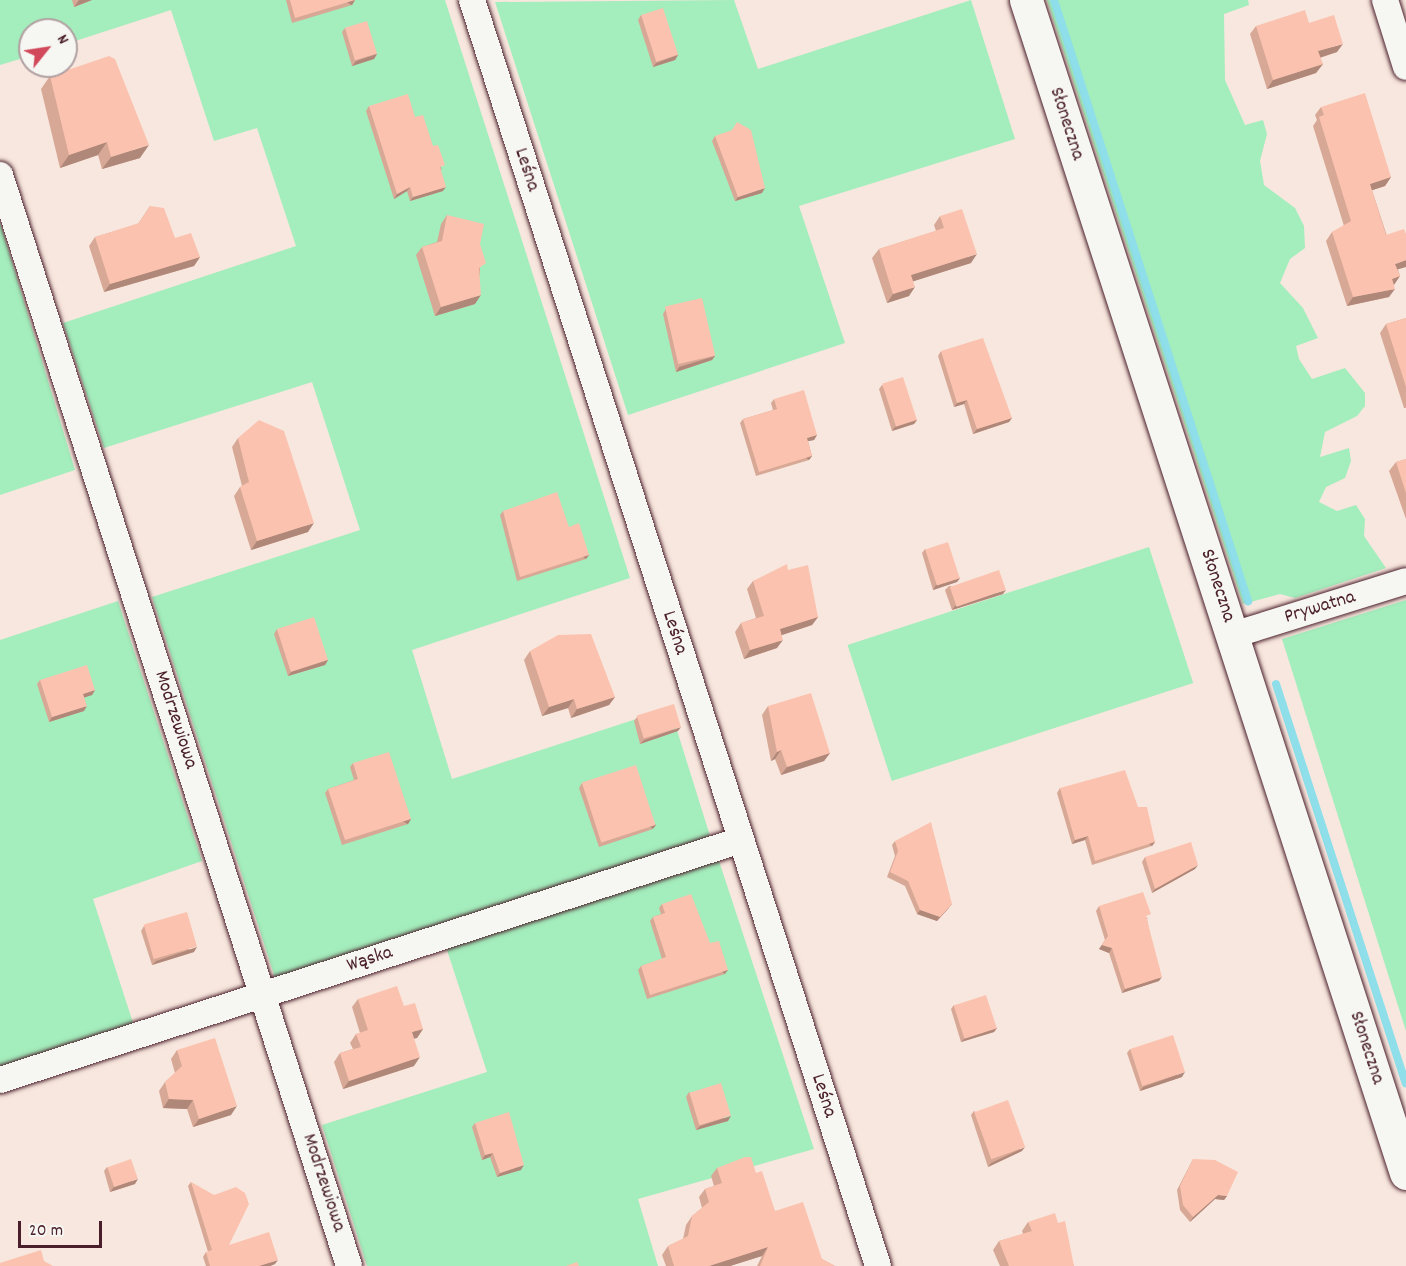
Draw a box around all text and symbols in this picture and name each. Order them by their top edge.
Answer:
north arrow [18,18,78,78]
text: N [50,31,74,49]
street label: Słoneczna [1043,85,1089,163]
street label: Leśna [508,145,544,195]
street label: Słoneczna [1194,547,1240,625]
street label: Prywatna [1282,586,1358,630]
street label: Leśna [656,608,692,658]
street label: Modrzewiowa [148,668,202,772]
street label: Wąska [344,941,396,979]
street label: Słoneczna [1343,1009,1389,1087]
street label: Leśna [805,1071,841,1121]
street label: Modrzewiowa [296,1131,350,1235]
scale bar [21,1209,105,1247]
text: 20 m [29,1219,63,1244]

